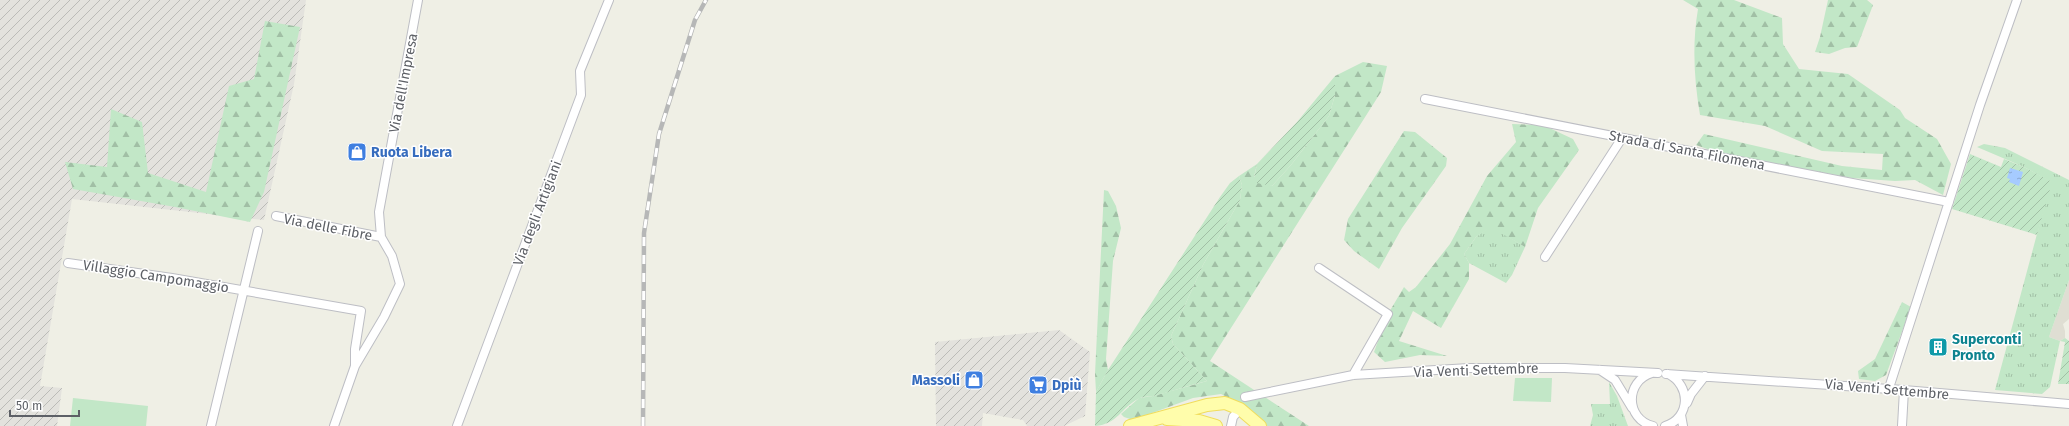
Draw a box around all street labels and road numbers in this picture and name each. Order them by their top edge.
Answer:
street label: Via dell'Impresa [385,32,421,134]
street label: Strada di Santa Filomena [1607,127,1766,174]
street label: Via degli Artigiani [510,158,565,268]
street label: Via delle Fibre [282,211,374,244]
street label: Villaggio Campomaggio [82,257,230,296]
street label: Via Venti Settembre [1413,360,1539,381]
street label: Via Venti Settembre [1824,376,1950,403]

